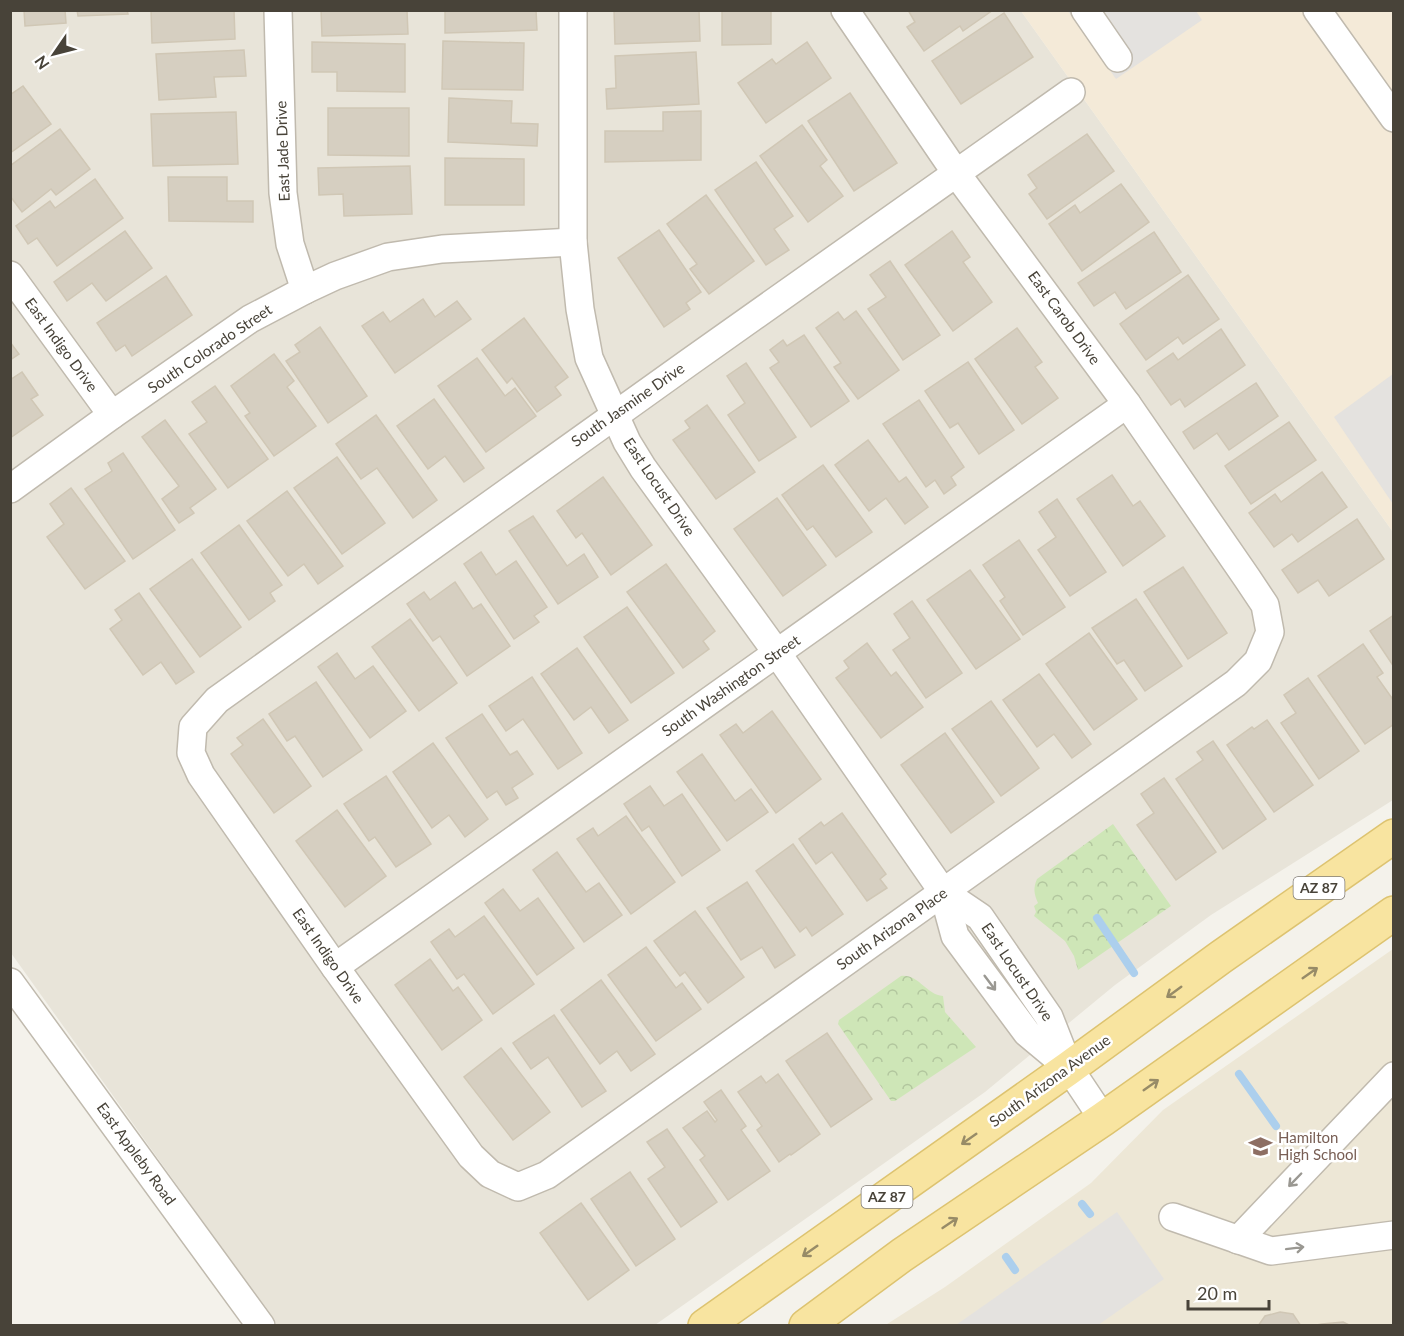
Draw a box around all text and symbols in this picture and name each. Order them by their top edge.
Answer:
north arrow [24,24,84,84]
text: N [30,52,53,73]
street label: East Jade Drive [271,100,293,202]
street label: East Carob Drive [1025,267,1105,368]
street label: East Indigo Drive [22,294,102,395]
street label: South Colorado Street [144,300,276,396]
street label: South Jasmine Drive [567,358,688,450]
street label: East Locust Drive [620,434,699,539]
street label: South Washington Street [658,630,804,740]
road number: AZ 87 [1294,877,1344,899]
street label: South Arizona Place [833,883,950,973]
street label: East Indigo Drive [289,904,368,1007]
street label: East Locust Drive [978,919,1057,1024]
one-way arrow [1301,967,1317,979]
one-way arrow [984,974,996,990]
one-way arrow [1166,985,1182,998]
street label: South Arizona Avenue [985,1030,1113,1130]
one-way arrow [1142,1079,1158,1092]
street label: East Appleby Road [94,1099,180,1208]
place label: Hamilton High School [1278,1128,1357,1163]
one-way arrow [962,1133,978,1145]
school or university icon: Hamilton High School [1247,1134,1273,1160]
one-way arrow [1288,1172,1303,1187]
road number: AZ 87 [862,1186,912,1208]
one-way arrow [941,1217,958,1229]
one-way arrow [1284,1242,1304,1253]
one-way arrow [803,1245,819,1257]
scale bar [1188,1273,1269,1311]
text: 20 m [1197,1282,1237,1304]

